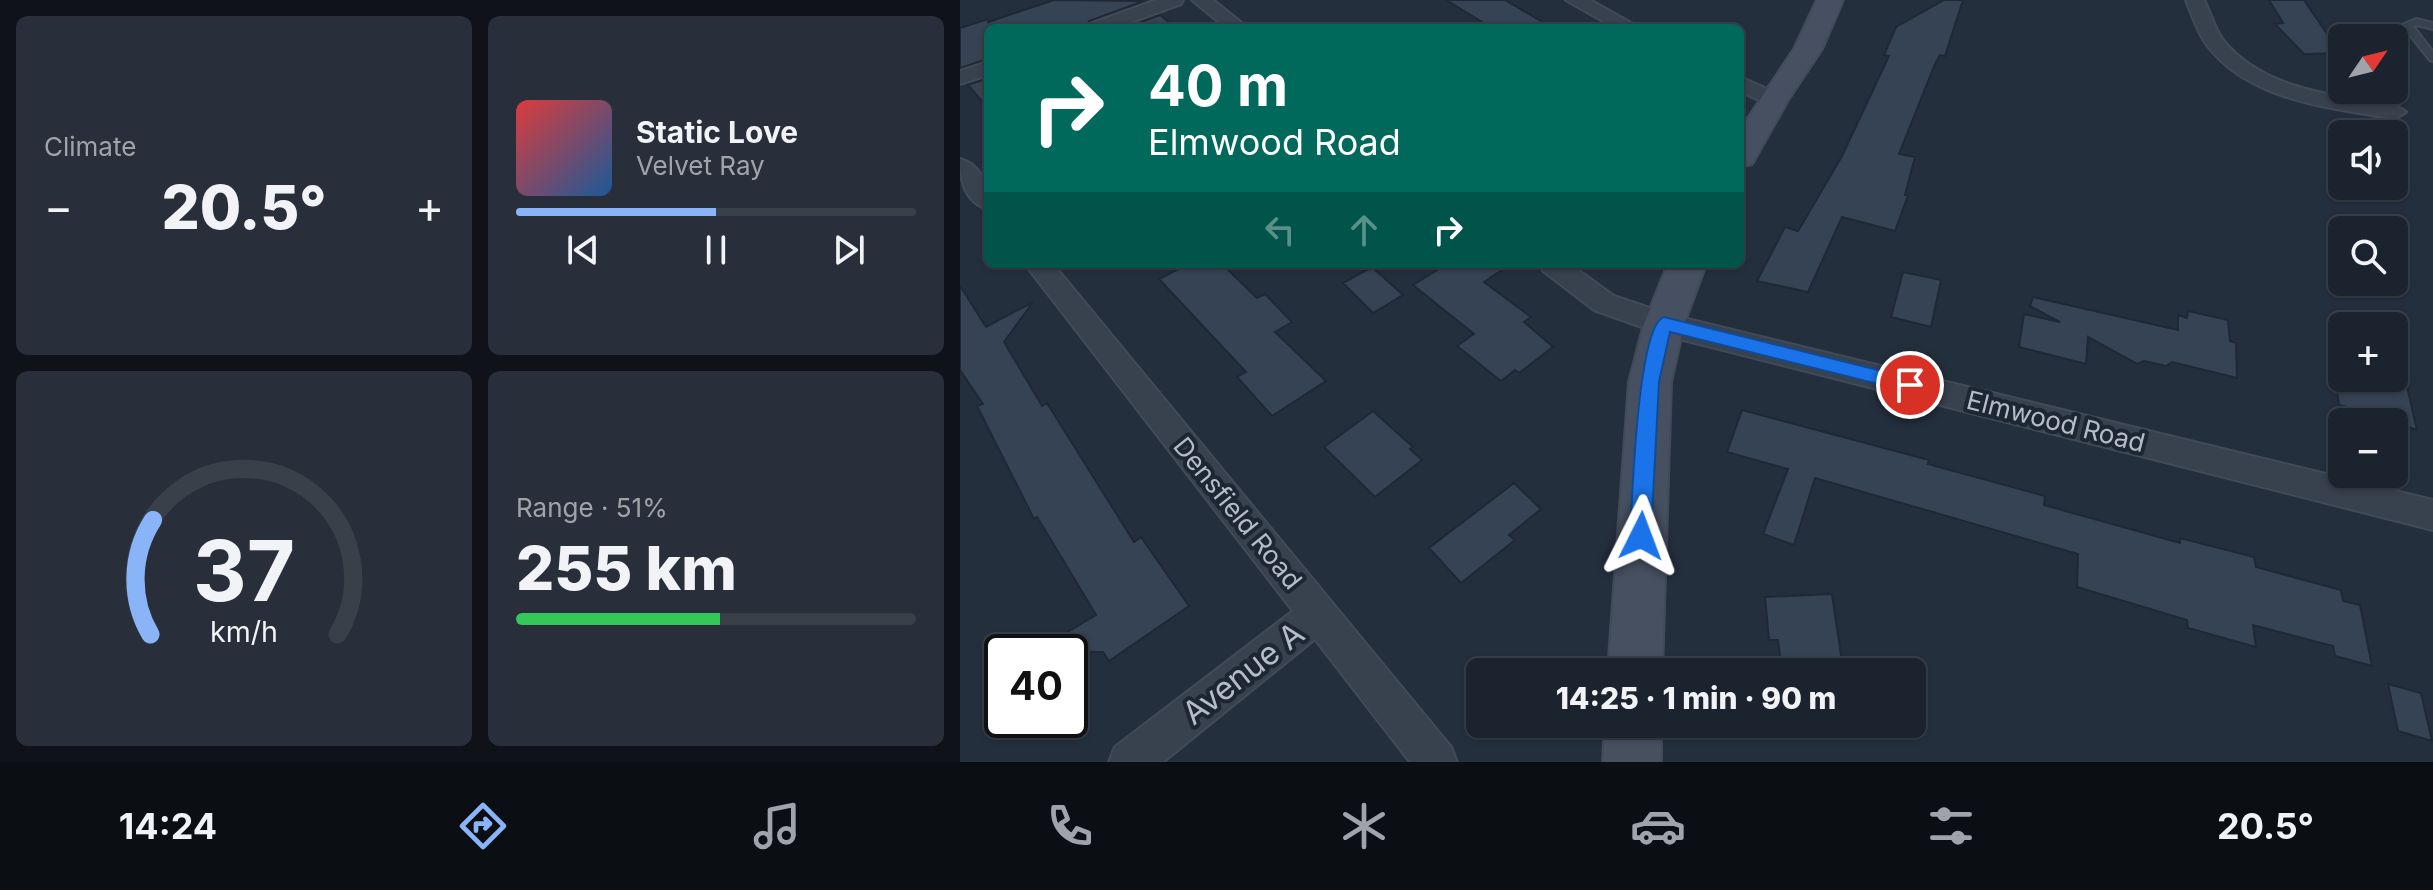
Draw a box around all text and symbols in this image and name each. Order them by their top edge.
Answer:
north arrow [2328,24,2408,104]
map controls [2328,24,2408,488]
text: 40 m [1148,52,1288,120]
icon: right [1016,56,1120,160]
text: Static Love [636,114,798,150]
text: Elmwood Road [1148,120,1401,164]
button: sound [2328,120,2408,200]
text: Climate [44,131,136,162]
text: Velvet Ray [636,150,765,181]
text: 20.5° [161,171,327,243]
text: − [44,180,73,234]
text: + [415,180,444,234]
icon: left [1258,208,1302,252]
icon: ahead [1342,208,1386,252]
icon: right [1426,208,1470,252]
button: search [2328,216,2408,296]
icon: previous [561,228,605,272]
icon: pause [694,228,738,272]
icon: next [827,228,871,272]
button: + [2328,312,2408,392]
pin [1876,351,1944,419]
icon: arrive [1888,363,1932,407]
street label: Elmwood Road [1964,384,2148,458]
button: − [2328,408,2408,488]
street label: Densfield Road [1167,431,1309,595]
text: Range · 51% [516,492,668,523]
position arrow [1599,494,1683,578]
text: 37 [193,519,295,620]
text: 255 km [516,532,737,604]
street label: Avenue A [1174,613,1312,733]
text: km/h [210,614,278,649]
speed limit sign: 40 [984,634,1088,738]
text: 14:25 · 1 min · 90 m [1556,680,1836,716]
icon: directions [455,798,511,854]
icon: music [749,798,805,854]
icon: phone [1042,798,1098,854]
icon: climate [1336,798,1392,854]
icon: car [1630,798,1686,854]
icon: filters [1923,798,1979,854]
text: 14:24 [119,804,217,848]
text: 20.5° [2217,804,2314,848]

